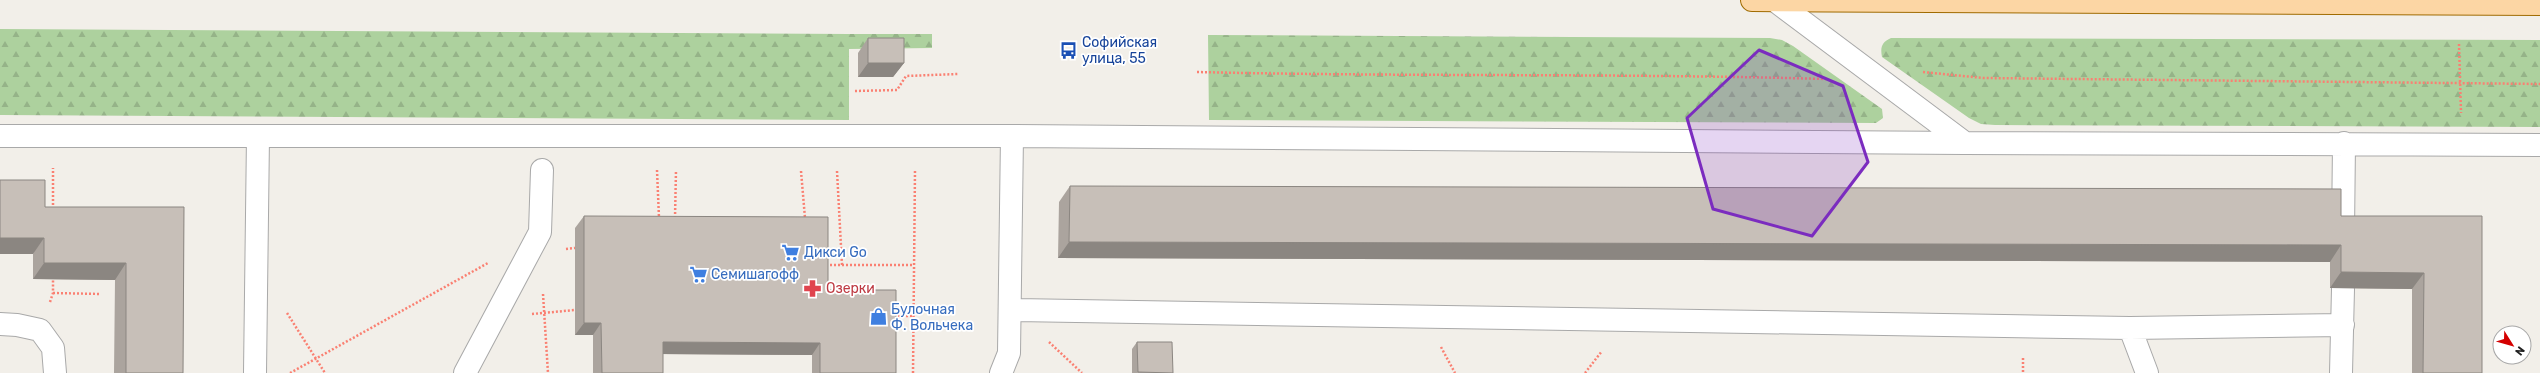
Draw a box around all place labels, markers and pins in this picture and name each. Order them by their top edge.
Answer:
place label: Софийская улица, 55 [1082,34,1157,67]
bus stop icon: Софийская улица, 55 [1059,40,1079,60]
supermarket icon: Дикси Go [781,242,801,262]
place label: Дикси Go [804,244,867,261]
supermarket icon: Семишагофф [688,264,708,284]
place label: Семишагофф [711,266,799,283]
pharmacy icon: Озерки [803,278,823,298]
place label: Озерки [826,280,875,297]
place label: Булочная Ф. Вольчека [891,301,973,334]
shop icon: Булочная Ф. Вольчека [868,307,888,327]

